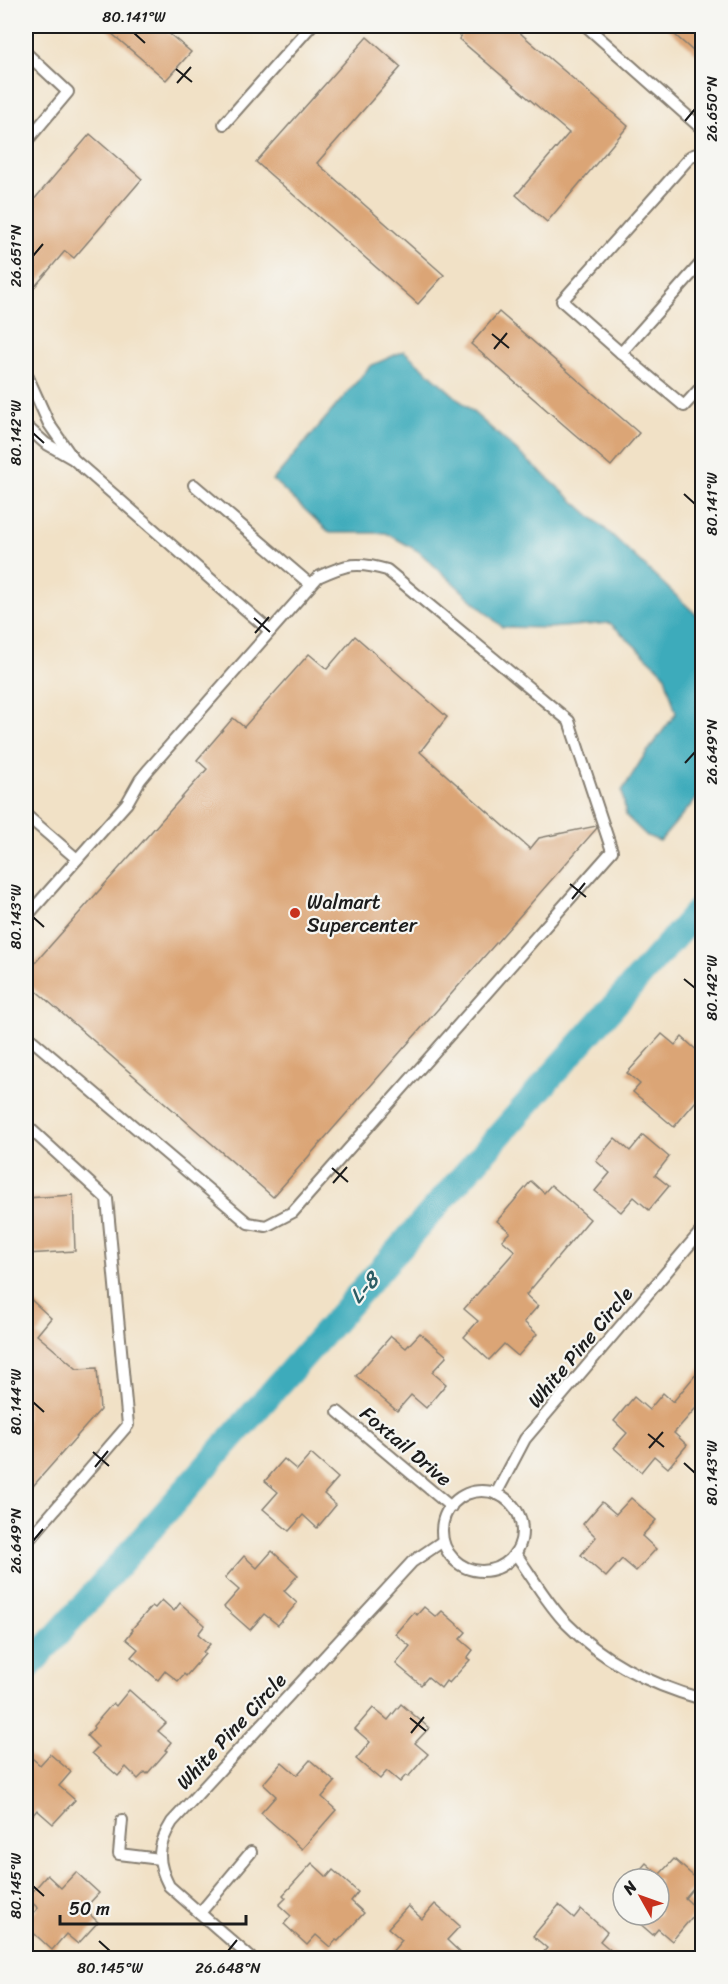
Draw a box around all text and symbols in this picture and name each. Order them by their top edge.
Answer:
text: 80.141°W [102,4,166,30]
text: 26.650°N [699,76,725,142]
text: 26.651°N [3,224,29,287]
text: 80.142°W [3,400,29,466]
text: 80.141°W [699,472,725,536]
text: 26.649°N [699,719,725,785]
text: 80.143°W [3,884,29,950]
place label: Walmart Supercenter [307,885,418,943]
marker: Walmart Supercenter [288,906,302,920]
text: 80.142°W [699,955,725,1021]
water label: L-8 [339,1261,391,1313]
street label: White Pine Circle [519,1278,642,1416]
text: 80.144°W [3,1368,29,1435]
street label: Foxtail Drive [352,1397,460,1496]
text: 80.143°W [699,1440,725,1506]
text: 26.649°N [3,1508,29,1574]
street label: White Pine Circle [167,1664,296,1798]
text: 80.145°W [3,1853,29,1919]
north arrow [611,1867,671,1927]
text: N [615,1873,645,1902]
scale bar [60,1888,246,1926]
text: 50 m [69,1893,110,1925]
text: 80.145°W [77,1955,143,1981]
text: 26.648°N [195,1955,261,1981]

